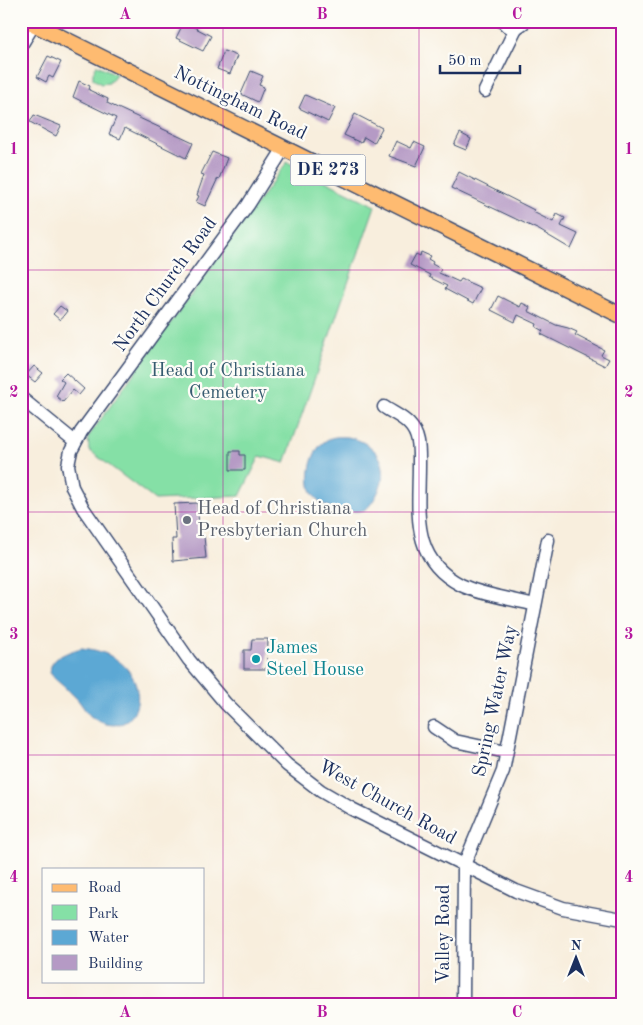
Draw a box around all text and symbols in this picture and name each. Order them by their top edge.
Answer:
text: A [119,7,131,23]
text: B [316,7,328,23]
text: C [512,7,522,23]
scale bar [440,42,520,74]
text: 50 m [448,54,482,69]
street label: Nottingham Road [170,64,310,144]
text: 1 [9,142,19,158]
text: 1 [624,142,634,158]
road number: DE 273 [290,154,366,186]
street label: North Church Road [111,214,221,356]
park label: Head of Christiana Cemetery [151,362,306,403]
text: 2 [9,385,19,401]
text: 2 [624,385,634,401]
place label: Head of Christiana Presbyterian Church [197,500,367,541]
marker: Head of Christiana Presbyterian Church [181,514,193,526]
street label: Spring Water Way [471,623,521,779]
text: 3 [9,627,19,643]
text: 3 [624,627,634,643]
place label: James Steel House [266,639,364,680]
marker: James Steel House [250,653,262,665]
street label: West Church Road [315,757,459,849]
legend [42,868,205,982]
text: 4 [9,870,19,886]
text: 4 [624,870,634,886]
text: Road [88,881,122,896]
street label: Valley Road [435,884,454,984]
text: Park [88,907,119,922]
text: Water [88,931,129,946]
north arrow [550,932,600,982]
text: N [571,939,582,953]
text: Building [88,957,143,972]
text: A [119,1005,131,1021]
text: B [316,1005,328,1021]
text: C [512,1005,522,1021]

